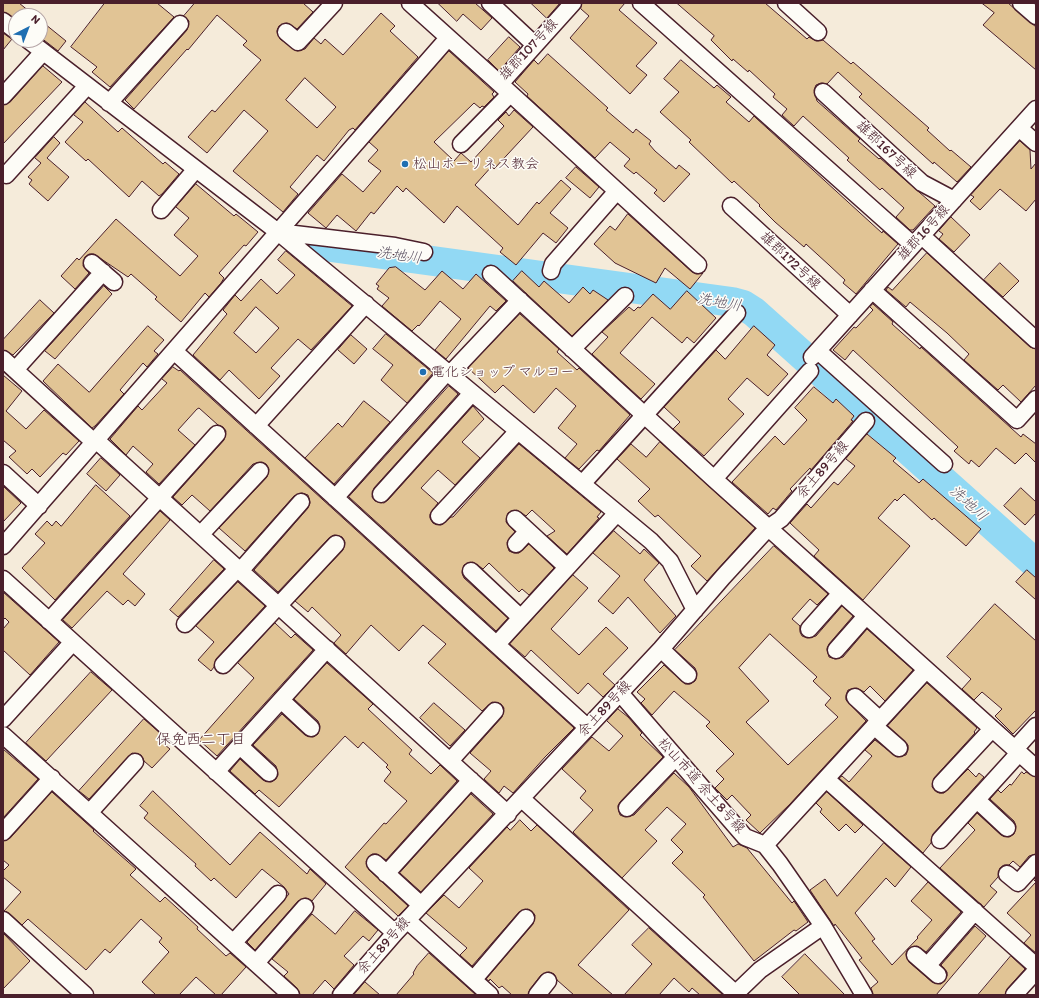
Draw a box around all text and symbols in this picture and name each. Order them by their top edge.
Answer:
north arrow [8,8,48,48]
text: N [29,12,43,27]
street label: 雄郡107号線 [496,16,562,84]
street label: 雄郡167号線 [852,118,920,182]
place label: 松山ホーリネス教会 [413,156,539,172]
marker: 松山ホーリネス教会 [400,159,410,169]
street label: 雄郡16号線 [894,201,954,265]
street label: 雄郡172号線 [756,229,824,293]
water label: 洗地川 [375,244,423,268]
water label: 洗地川 [695,290,743,316]
place label: 電化ショップ マルコー [431,364,574,380]
marker: 電化ショップ マルコー [418,367,428,377]
street label: 余土89号線 [793,438,853,502]
water label: 洗地川 [945,482,991,526]
street label: 余土89号線 [575,677,635,741]
district label: 保免西二丁目 [156,731,246,749]
street label: 松山市道 余土8号線 [654,735,748,837]
street label: 余土89号線 [354,914,414,978]

